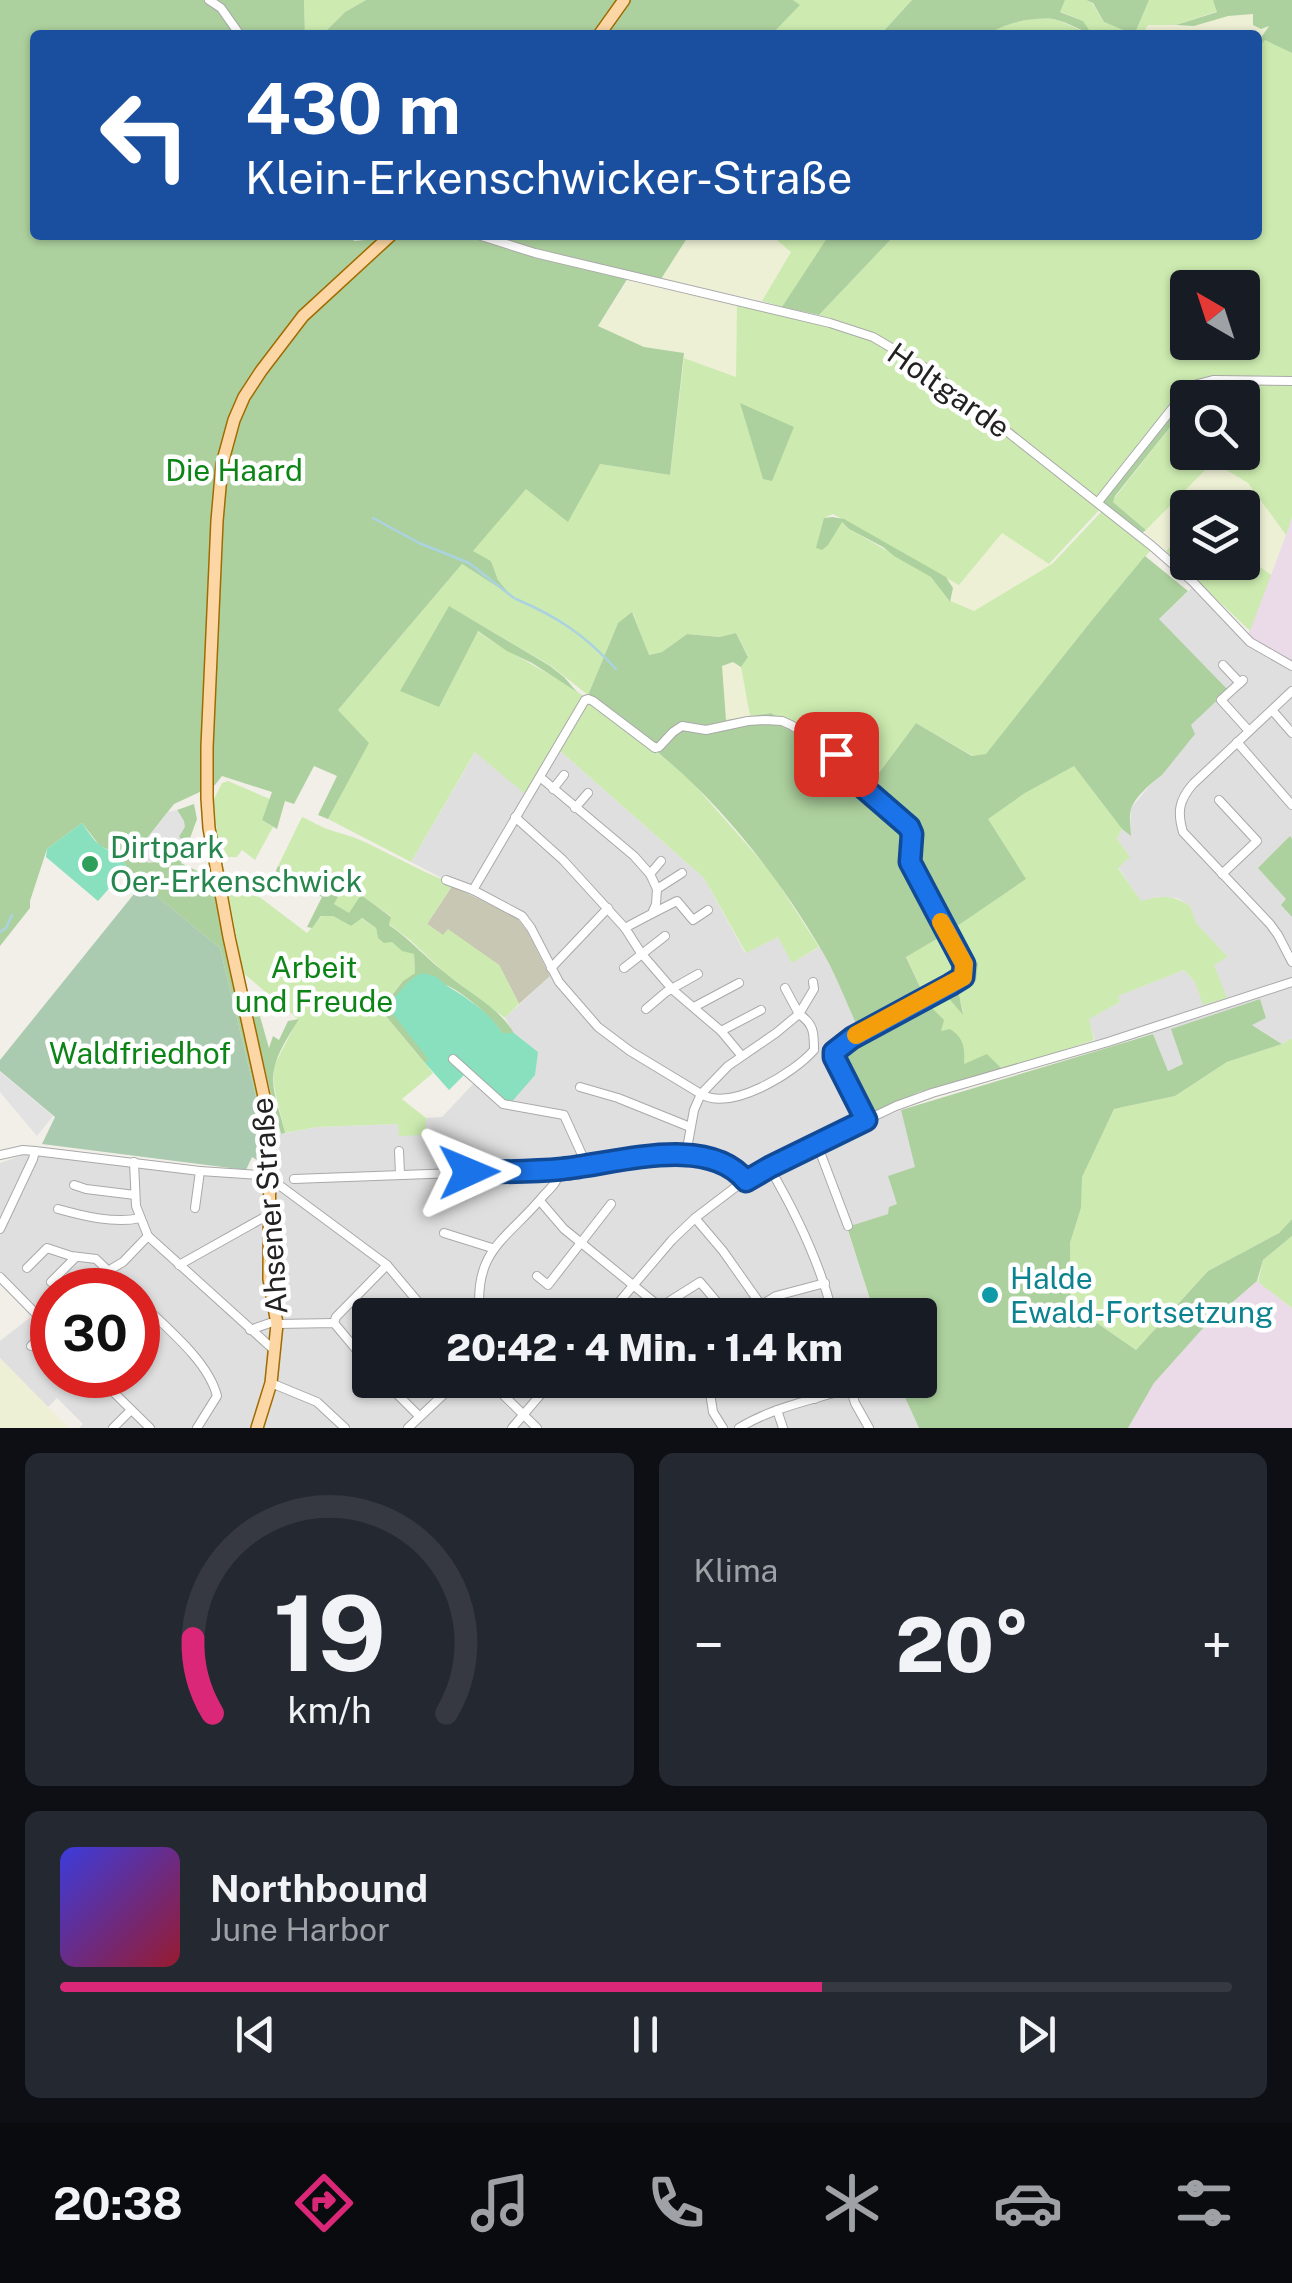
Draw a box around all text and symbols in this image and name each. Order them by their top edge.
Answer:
text: 430 m [245,67,461,150]
icon: left [80,70,210,200]
text: Klein-Erkenschwicker-Straße [245,151,853,204]
north arrow [1170,270,1260,360]
map controls [1170,270,1260,580]
street label: Holtgarde [881,335,1017,445]
button: search [1170,380,1260,470]
park label: Die Haard [165,452,303,488]
button: layers [1170,490,1260,580]
pin [794,712,879,797]
icon: arrive [809,727,864,782]
place label: Dirtpark Oer-Erkenschwick [110,829,363,899]
marker: Dirtpark Oer-Erkenschwick [79,853,101,875]
park label: Arbeit und Freude [235,949,393,1019]
park label: Waldfriedhof [49,1035,231,1071]
street label: Ahsener Straße [243,1096,295,1316]
position arrow [417,1120,521,1224]
place label: Halde Ewald-Fortsetzung [1010,1260,1274,1330]
speed limit sign: 30 [30,1268,160,1398]
marker: Halde Ewald-Fortsetzung [979,1284,1001,1306]
text: 20:42 · 4 Min. · 1.4 km [446,1325,843,1370]
text: Klima [694,1552,778,1589]
text: 19 [273,1572,386,1694]
text: 20° [896,1601,1030,1689]
text: − [694,1613,724,1677]
text: + [1201,1613,1232,1677]
text: km/h [287,1689,371,1731]
text: Northbound [210,1866,428,1911]
text: June Harbor [210,1911,390,1948]
icon: previous [228,2007,283,2062]
icon: pause [618,2007,673,2062]
icon: next [1009,2007,1064,2062]
icon: directions [289,2168,359,2238]
icon: music [465,2168,535,2238]
icon: phone [641,2168,711,2238]
icon: climate [817,2168,887,2238]
icon: car [993,2168,1063,2238]
icon: filters [1169,2168,1239,2238]
text: 20:38 [53,2177,183,2230]

